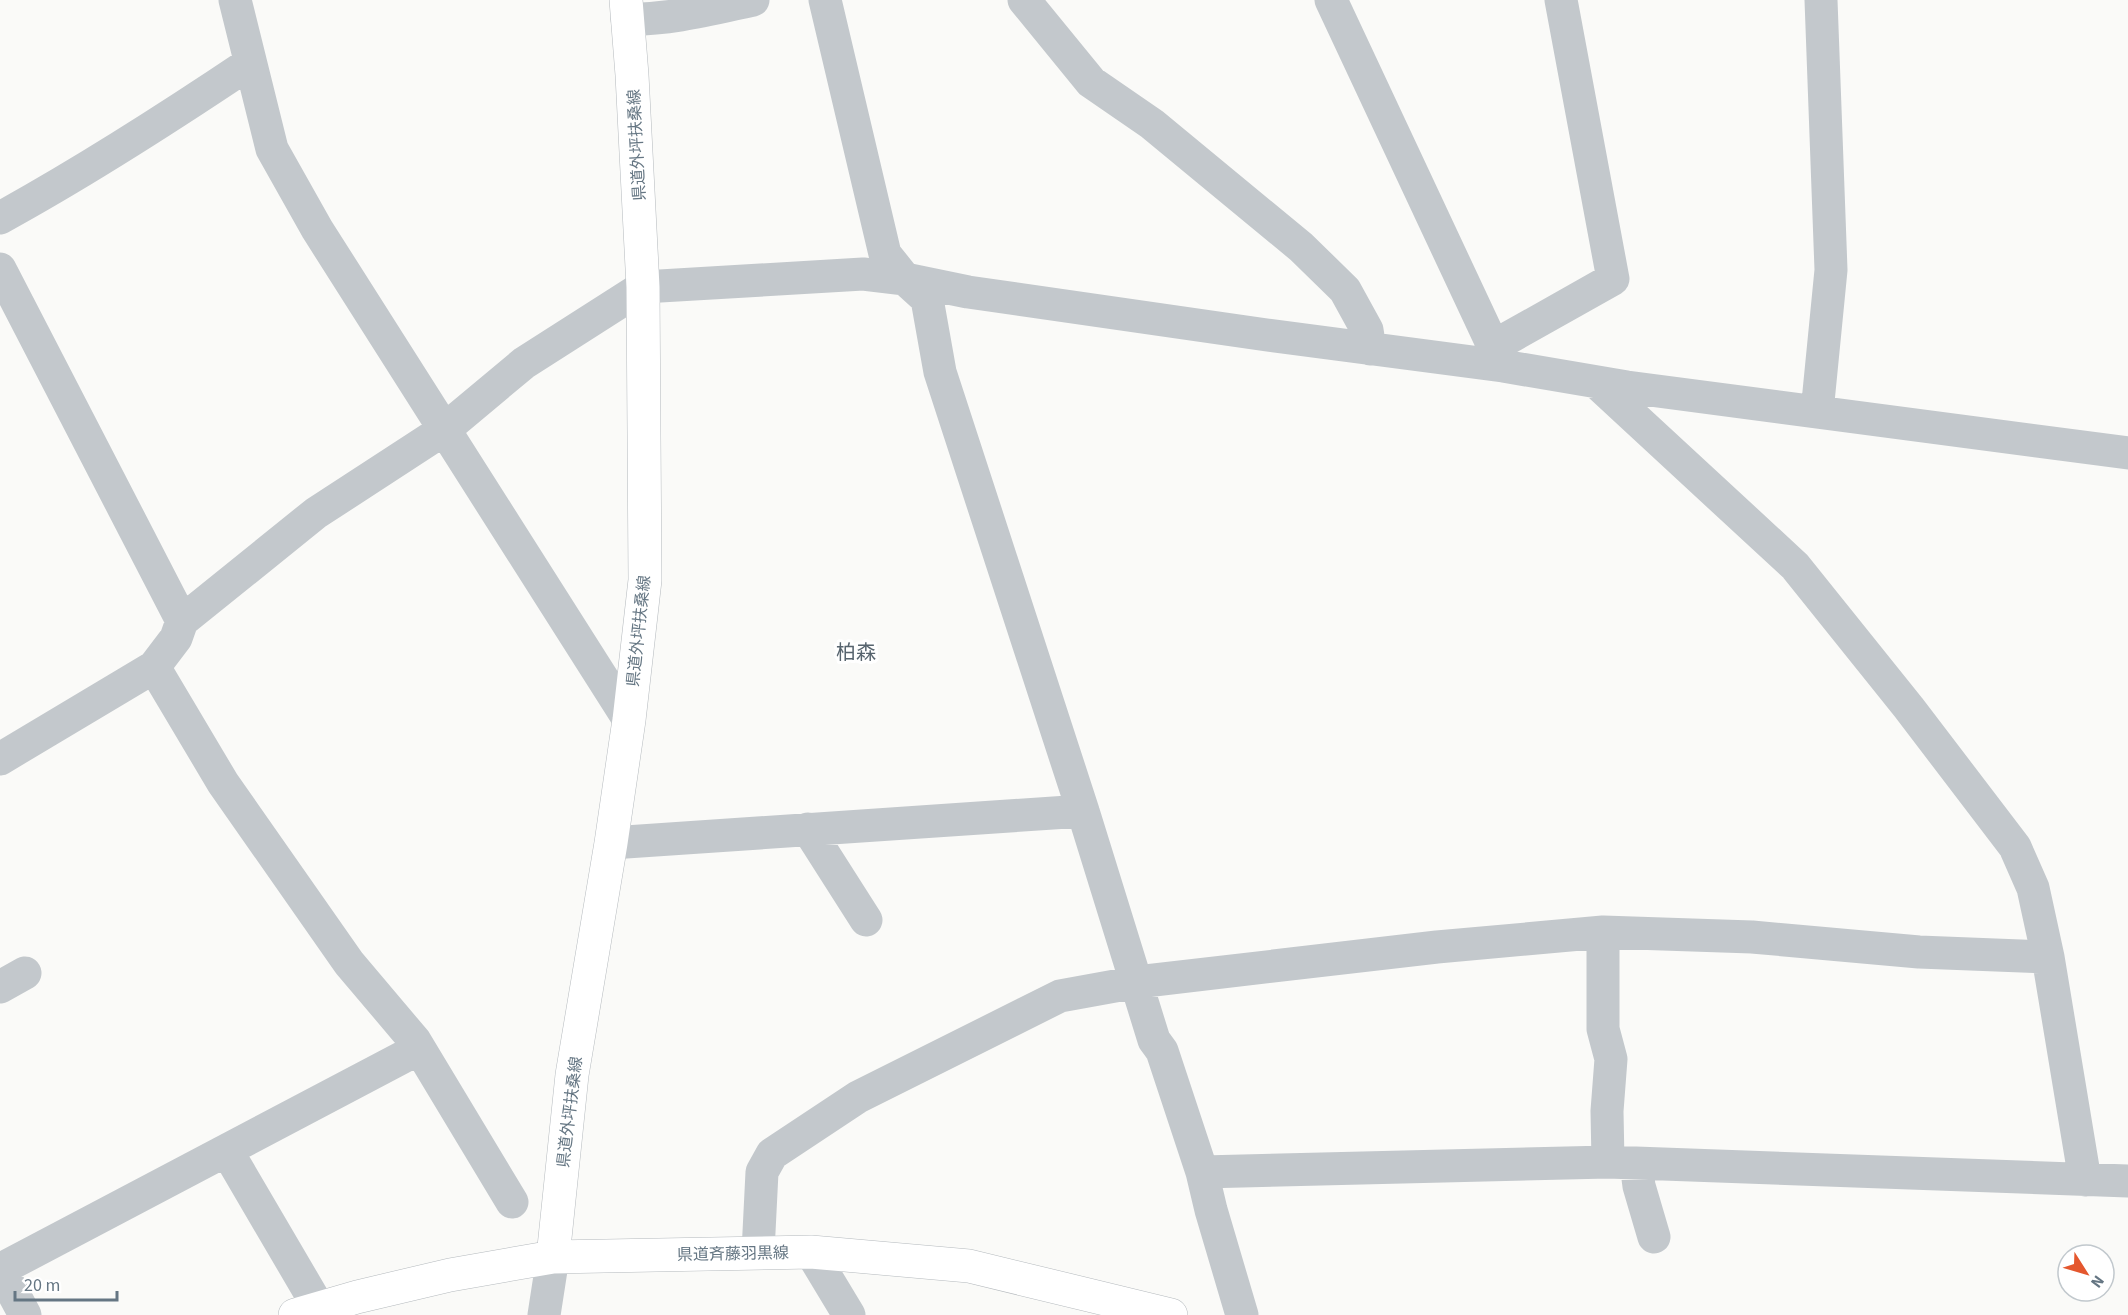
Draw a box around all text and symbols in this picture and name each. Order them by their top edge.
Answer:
street label: 県道外坪扶桑線 [623,88,651,201]
street label: 県道外坪扶桑線 [622,574,656,688]
district label: 柏森 [836,639,876,667]
street label: 県道外坪扶桑線 [552,1055,588,1169]
street label: 県道斉藤羽黒線 [677,1242,789,1266]
north arrow [2056,1243,2116,1303]
scale bar [15,1264,117,1302]
text: N [2085,1271,2109,1292]
text: 20 m [24,1273,60,1298]

